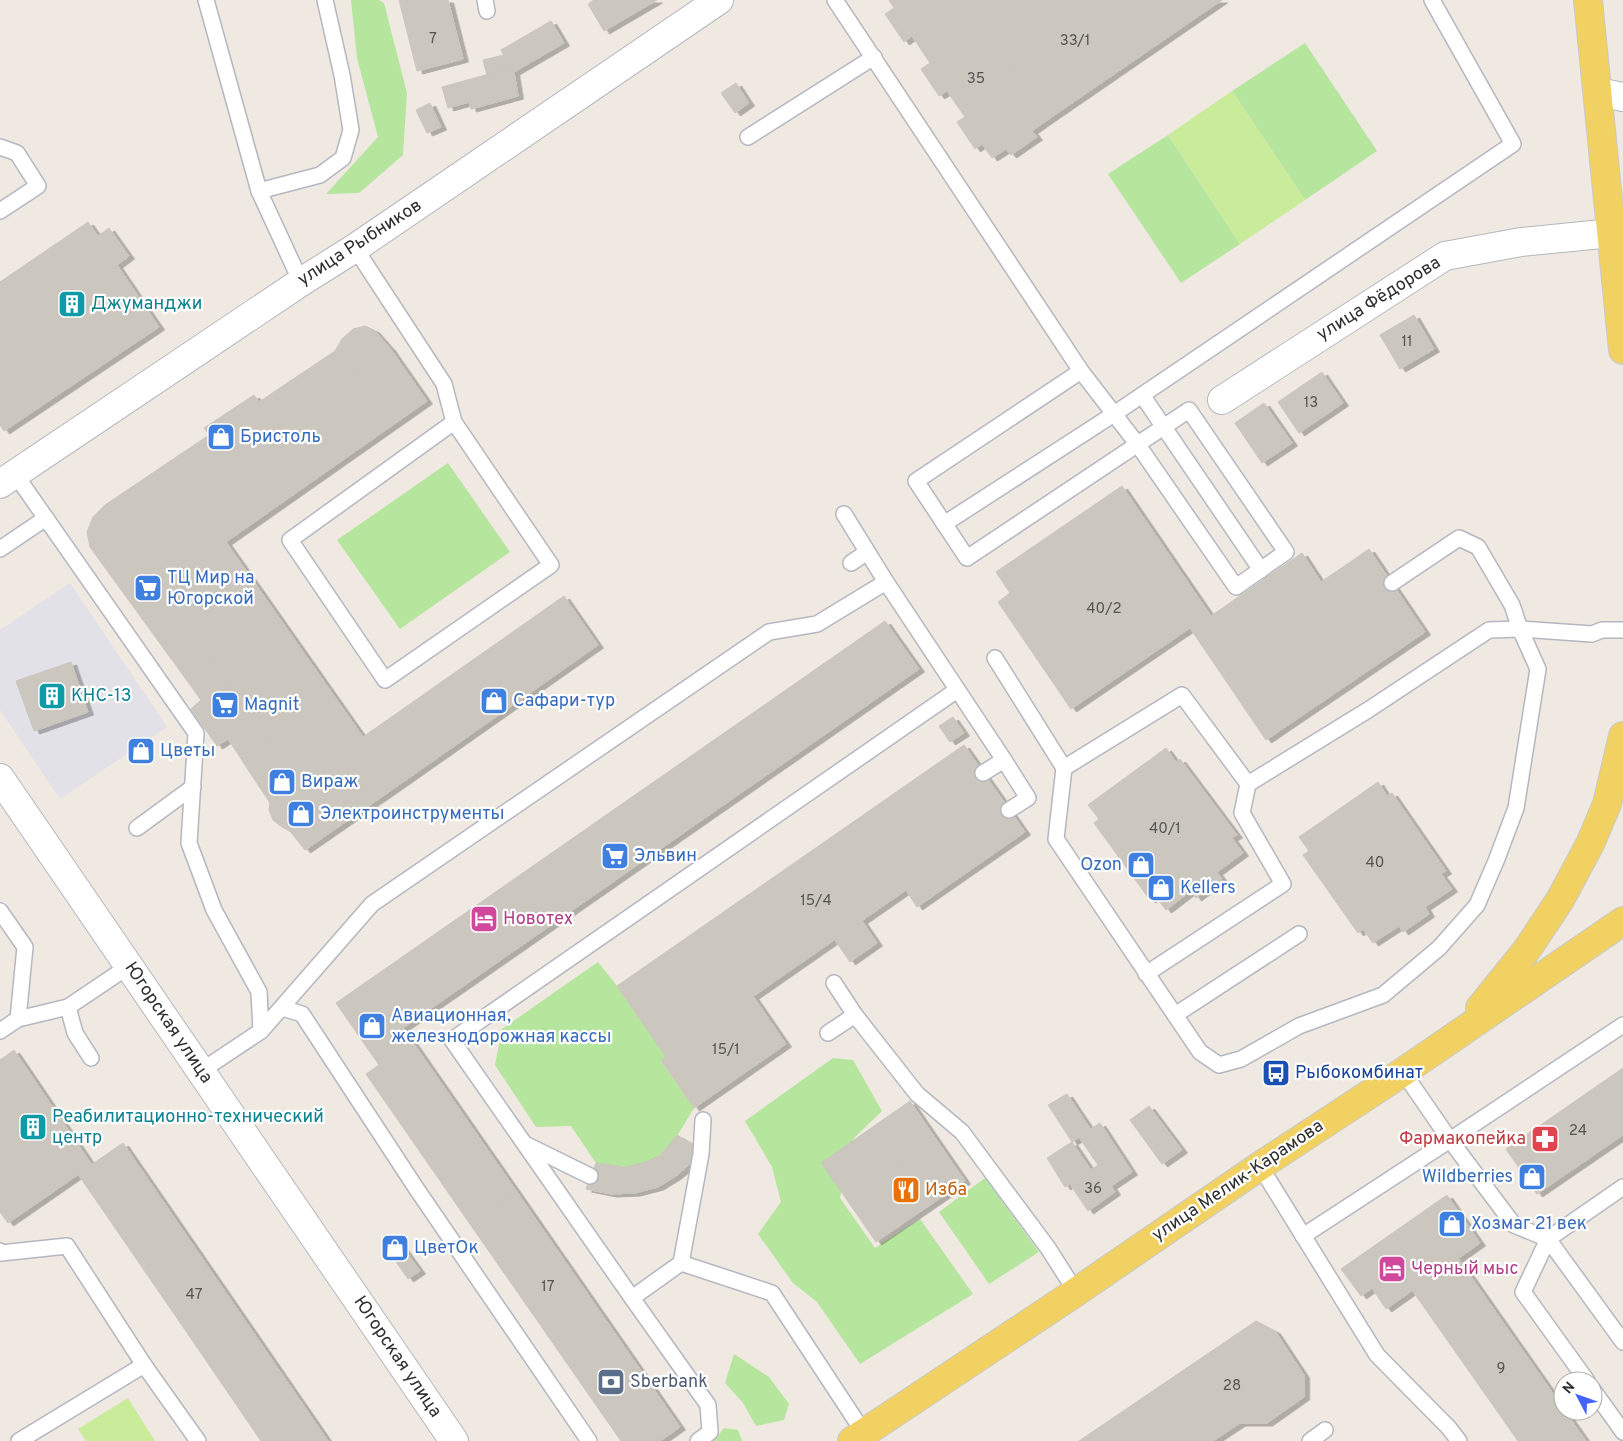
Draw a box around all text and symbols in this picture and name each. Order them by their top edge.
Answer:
house number: 7 [429,30,437,49]
house number: 33/1 [1060,32,1090,51]
house number: 35 [967,70,985,89]
street label: улица Рыбников [294,194,426,292]
street label: улица Фёдорова [1313,252,1445,346]
building icon: Джуманджи [57,289,87,319]
place label: Джуманджи [91,293,202,316]
house number: 11 [1401,333,1413,352]
house number: 13 [1304,394,1318,413]
shop icon: Бристоль [206,422,236,452]
place label: Бристоль [240,426,321,449]
place label: ТЦ Мир на Югорской [167,567,255,611]
supermarket icon: ТЦ Мир на Югорской [133,573,163,603]
house number: 40/2 [1086,600,1122,619]
building icon: КНС-13 [37,681,67,711]
place label: КНС-13 [71,685,132,708]
shop icon: Сафари-тур [479,686,509,716]
supermarket icon: Magnit [210,690,240,720]
place label: Сафари-тур [513,690,615,713]
place label: Magnit [244,694,299,717]
shop icon: Цветы [126,736,156,766]
place label: Цветы [160,740,215,763]
shop icon: Вираж [267,767,297,797]
place label: Вираж [301,771,359,794]
shop icon: Электроинструменты [286,799,316,829]
place label: Электроинструменты [320,803,504,826]
house number: 40/1 [1149,820,1181,839]
supermarket icon: Эльвин [600,841,630,871]
place label: Эльвин [634,845,697,868]
shop icon: Ozon [1126,850,1156,880]
place label: Ozon [1080,854,1122,877]
house number: 40 [1366,854,1384,873]
shop icon: Kellers [1146,873,1176,903]
place label: Kellers [1180,877,1236,900]
house number: 15/4 [800,892,832,911]
hotel icon: Новотех [469,904,499,934]
place label: Новотех [503,908,573,931]
street label: Югорская улица [119,958,217,1088]
place label: Авиационная, железнодорожная кассы [391,1005,611,1049]
shop icon: Авиационная, железнодорожная кассы [357,1011,387,1041]
house number: 15/1 [712,1041,740,1060]
bus stop icon: Рыбокомбинат [1261,1058,1291,1088]
place label: Рыбокомбинат [1295,1062,1423,1085]
place label: Реабилитационно-технический центр [52,1106,324,1150]
building icon: Реабилитационно-технический центр [18,1112,48,1142]
street label: улица Мелик-Карамова [1148,1115,1328,1247]
house number: 24 [1569,1122,1587,1141]
pharmacy icon: Фармакопейка [1530,1124,1560,1154]
place label: Фармакопейка [1399,1128,1526,1151]
shop icon: Wildberries [1517,1162,1547,1192]
place label: Wildberries [1422,1166,1513,1189]
restaurant icon: Изба [891,1175,921,1205]
place label: Изба [925,1179,967,1202]
house number: 36 [1084,1180,1102,1199]
shop icon: Хозмаг 21 век [1437,1209,1467,1239]
place label: Хозмаг 21 век [1471,1213,1587,1236]
shop icon: ЦветОк [380,1233,410,1263]
place label: ЦветОк [414,1237,479,1260]
hotel icon: Черный мыс [1377,1254,1407,1284]
place label: Черный мыс [1411,1258,1518,1281]
house number: 17 [541,1278,555,1297]
house number: 47 [186,1286,203,1305]
street label: Югорская улица [348,1292,446,1422]
house number: 9 [1497,1360,1505,1379]
bank icon: Sberbank [596,1367,626,1397]
place label: Sberbank [630,1371,708,1394]
north arrow [1553,1371,1603,1421]
house number: 28 [1223,1377,1241,1396]
text: N [1560,1379,1579,1398]

